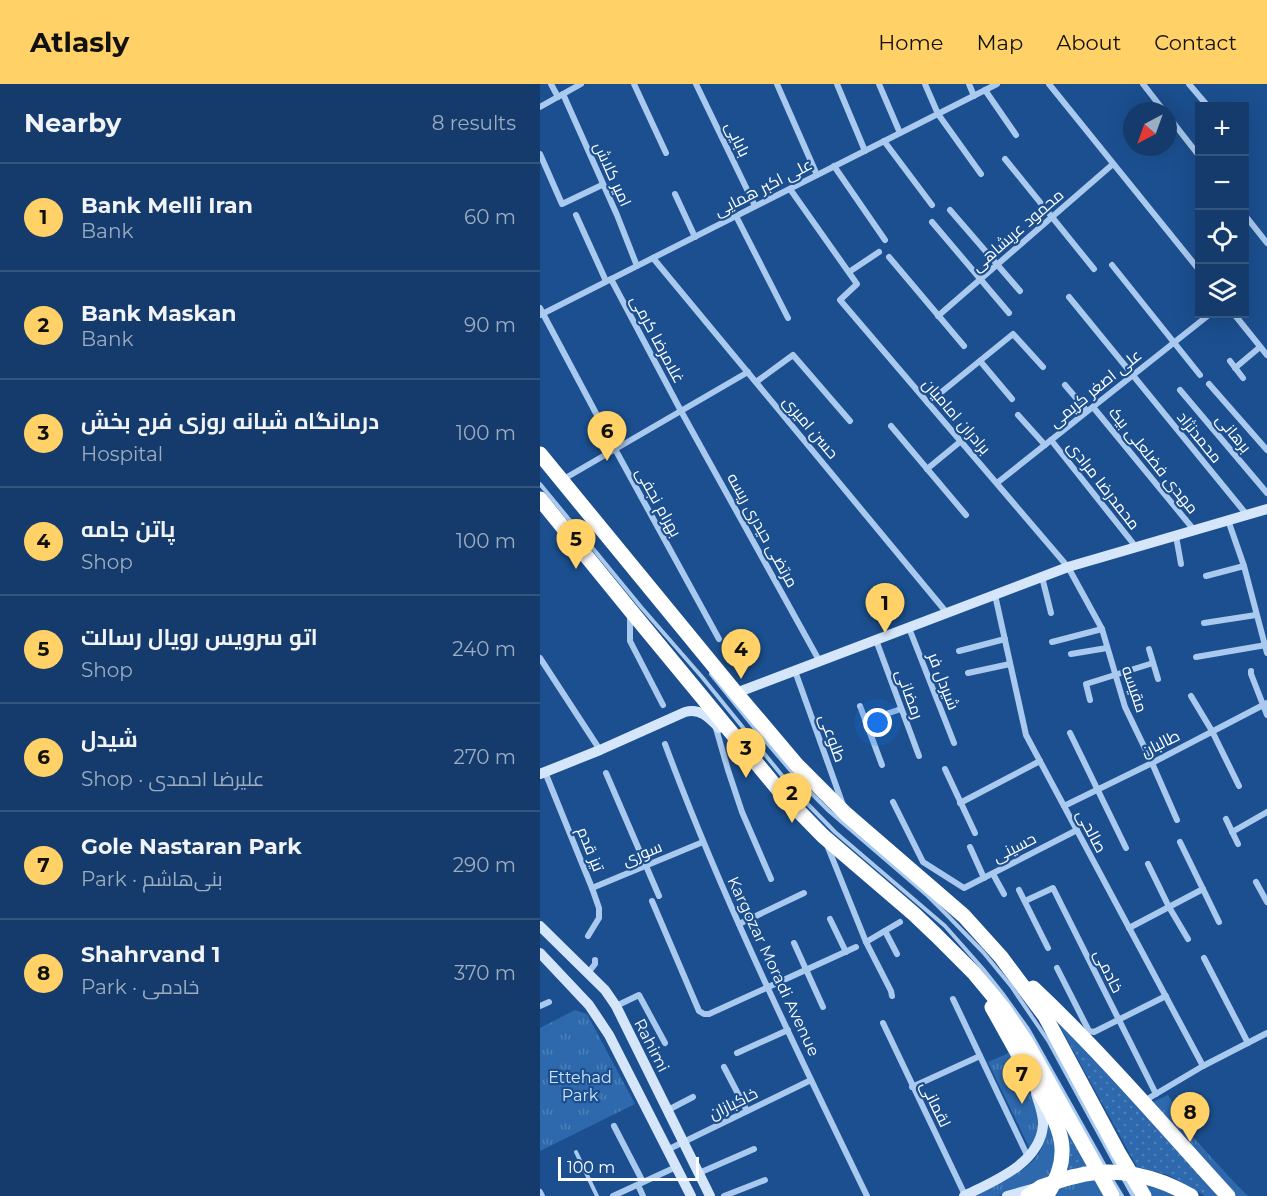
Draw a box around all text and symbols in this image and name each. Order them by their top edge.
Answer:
text: Atlasly [30,25,129,59]
text: Home [878,30,943,55]
text: Map [976,30,1023,55]
text: About [1056,30,1121,55]
text: Contact [1154,30,1237,55]
north arrow [1123,102,1177,156]
map controls [1195,102,1249,318]
button: + [1195,102,1249,156]
text: Nearby [24,107,121,139]
text: 8 results [432,111,516,135]
street label: بابایی [720,119,754,160]
street label: امیر کلاش [589,139,635,210]
street label: علی اکبر همایی [711,155,816,221]
button: − [1195,156,1249,210]
street label: محمود عربشاهی [967,185,1068,276]
text: Bank Melli Iran [81,192,253,219]
text: 1 [40,205,47,229]
text: 60 m [464,205,516,229]
button: locate [1195,210,1249,264]
text: Bank [81,219,133,243]
button: layers [1195,264,1249,318]
street label: غلامرضا کرمی [626,292,689,387]
text: Bank Maskan [81,300,236,327]
text: 2 [38,313,49,337]
text: 90 m [464,313,516,337]
text: Bank [81,327,133,351]
street label: علی اصغر کریمی [1045,345,1146,432]
street label: برادران امامیان [918,375,995,459]
street label: حسن امیری [778,392,842,463]
street label: مهدی فضلعلی بیک [1104,403,1202,518]
text: درمانگاه شبانه روزی فرح بخش [81,408,379,435]
street label: محمدنژاد [1173,408,1226,467]
street label: برهانی [1211,410,1255,457]
pin: 6 [588,412,626,461]
text: 3 [38,421,49,445]
text: 100 m [456,421,516,445]
street label: محمدرضا مرادی [1062,437,1144,534]
text: Hospital [81,442,163,466]
street label: بهرام نجفی [630,464,685,541]
street label: مرتضی حیدری ریسه [722,470,802,591]
text: پاتن جامه [81,516,175,543]
pin: 5 [556,520,596,569]
text: 4 [37,529,50,553]
text: 100 m [456,529,516,553]
text: Shop [81,550,133,574]
pin: 1 [866,584,904,633]
text: اتو سرویس رویال رسالت [81,624,318,651]
pin: 4 [722,630,760,679]
text: 5 [38,637,49,661]
text: 240 m [452,637,516,661]
street label: شیردل فر [923,649,963,713]
text: Shop [81,658,133,682]
street label: مقیسه [1118,663,1151,715]
street label: رمضانی [891,667,927,722]
your location [863,708,892,737]
street label: طلوعی [814,712,850,765]
text: شیدل [81,726,138,753]
street label: طالبان [1138,726,1183,762]
pin: 3 [726,728,766,778]
text: 6 [37,745,50,769]
text: 270 m [454,745,516,769]
text: Shop · علیرضا احمدی [81,767,264,791]
pin: 2 [772,774,812,823]
street label: صالحی [1071,806,1111,856]
street label: تیز قدم [571,824,608,876]
street label: حسینی [989,828,1040,867]
text: Gole Nastaran Park [81,833,302,860]
street label: سوری [620,837,665,871]
text: 7 [37,853,50,877]
text: 290 m [453,853,516,877]
text: Park · بنی‌هاشم [81,867,223,891]
street label: Kargozar Moradi Avenue [723,873,824,1059]
text: Shahrvand 1 [81,941,220,968]
street label: خادمی [1089,946,1127,996]
text: 8 [37,961,50,985]
text: 370 m [454,961,516,985]
text: Park · خادمی [81,975,199,999]
street label: Rahimi [630,1015,673,1075]
pin: 7 [1002,1054,1042,1104]
park label: Ettehad Park [548,1068,612,1105]
street label: لقمانی [915,1078,955,1131]
street label: خاکبازان [706,1083,761,1124]
pin: 8 [1170,1092,1210,1142]
scale bar [558,1154,699,1182]
text: 100 m [567,1158,615,1177]

